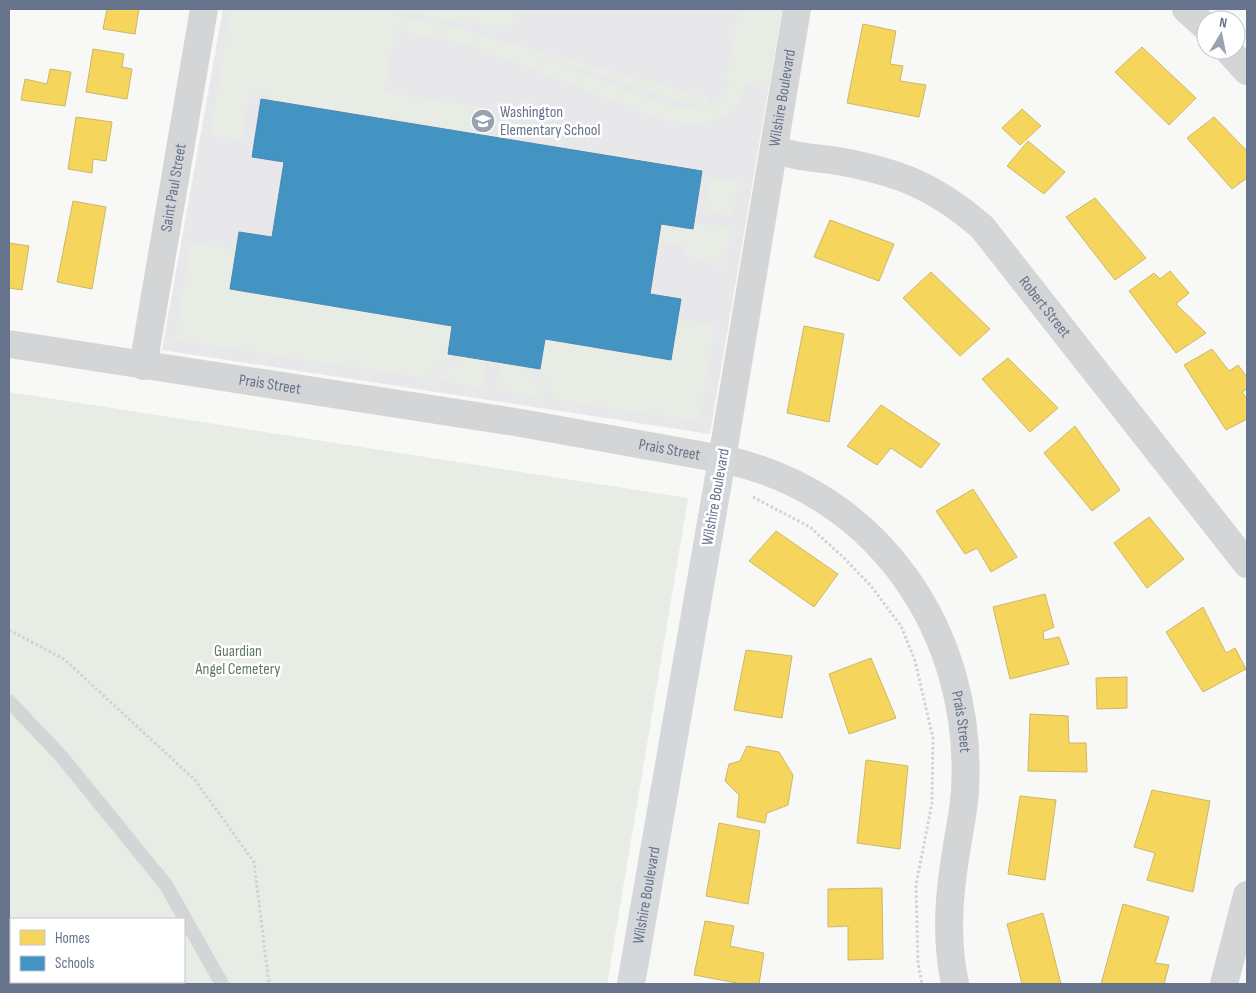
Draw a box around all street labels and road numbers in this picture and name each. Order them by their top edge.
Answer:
street label: Wilshire Boulevard [765,48,800,148]
street label: Saint Paul Street [157,142,190,233]
street label: Robert Street [1015,272,1075,342]
street label: Prais Street [238,370,302,398]
street label: Prais Street [637,435,702,464]
street label: Wilshire Boulevard [698,447,734,547]
street label: Prais Street [947,689,975,753]
street label: Wilshire Boulevard [629,845,664,945]

